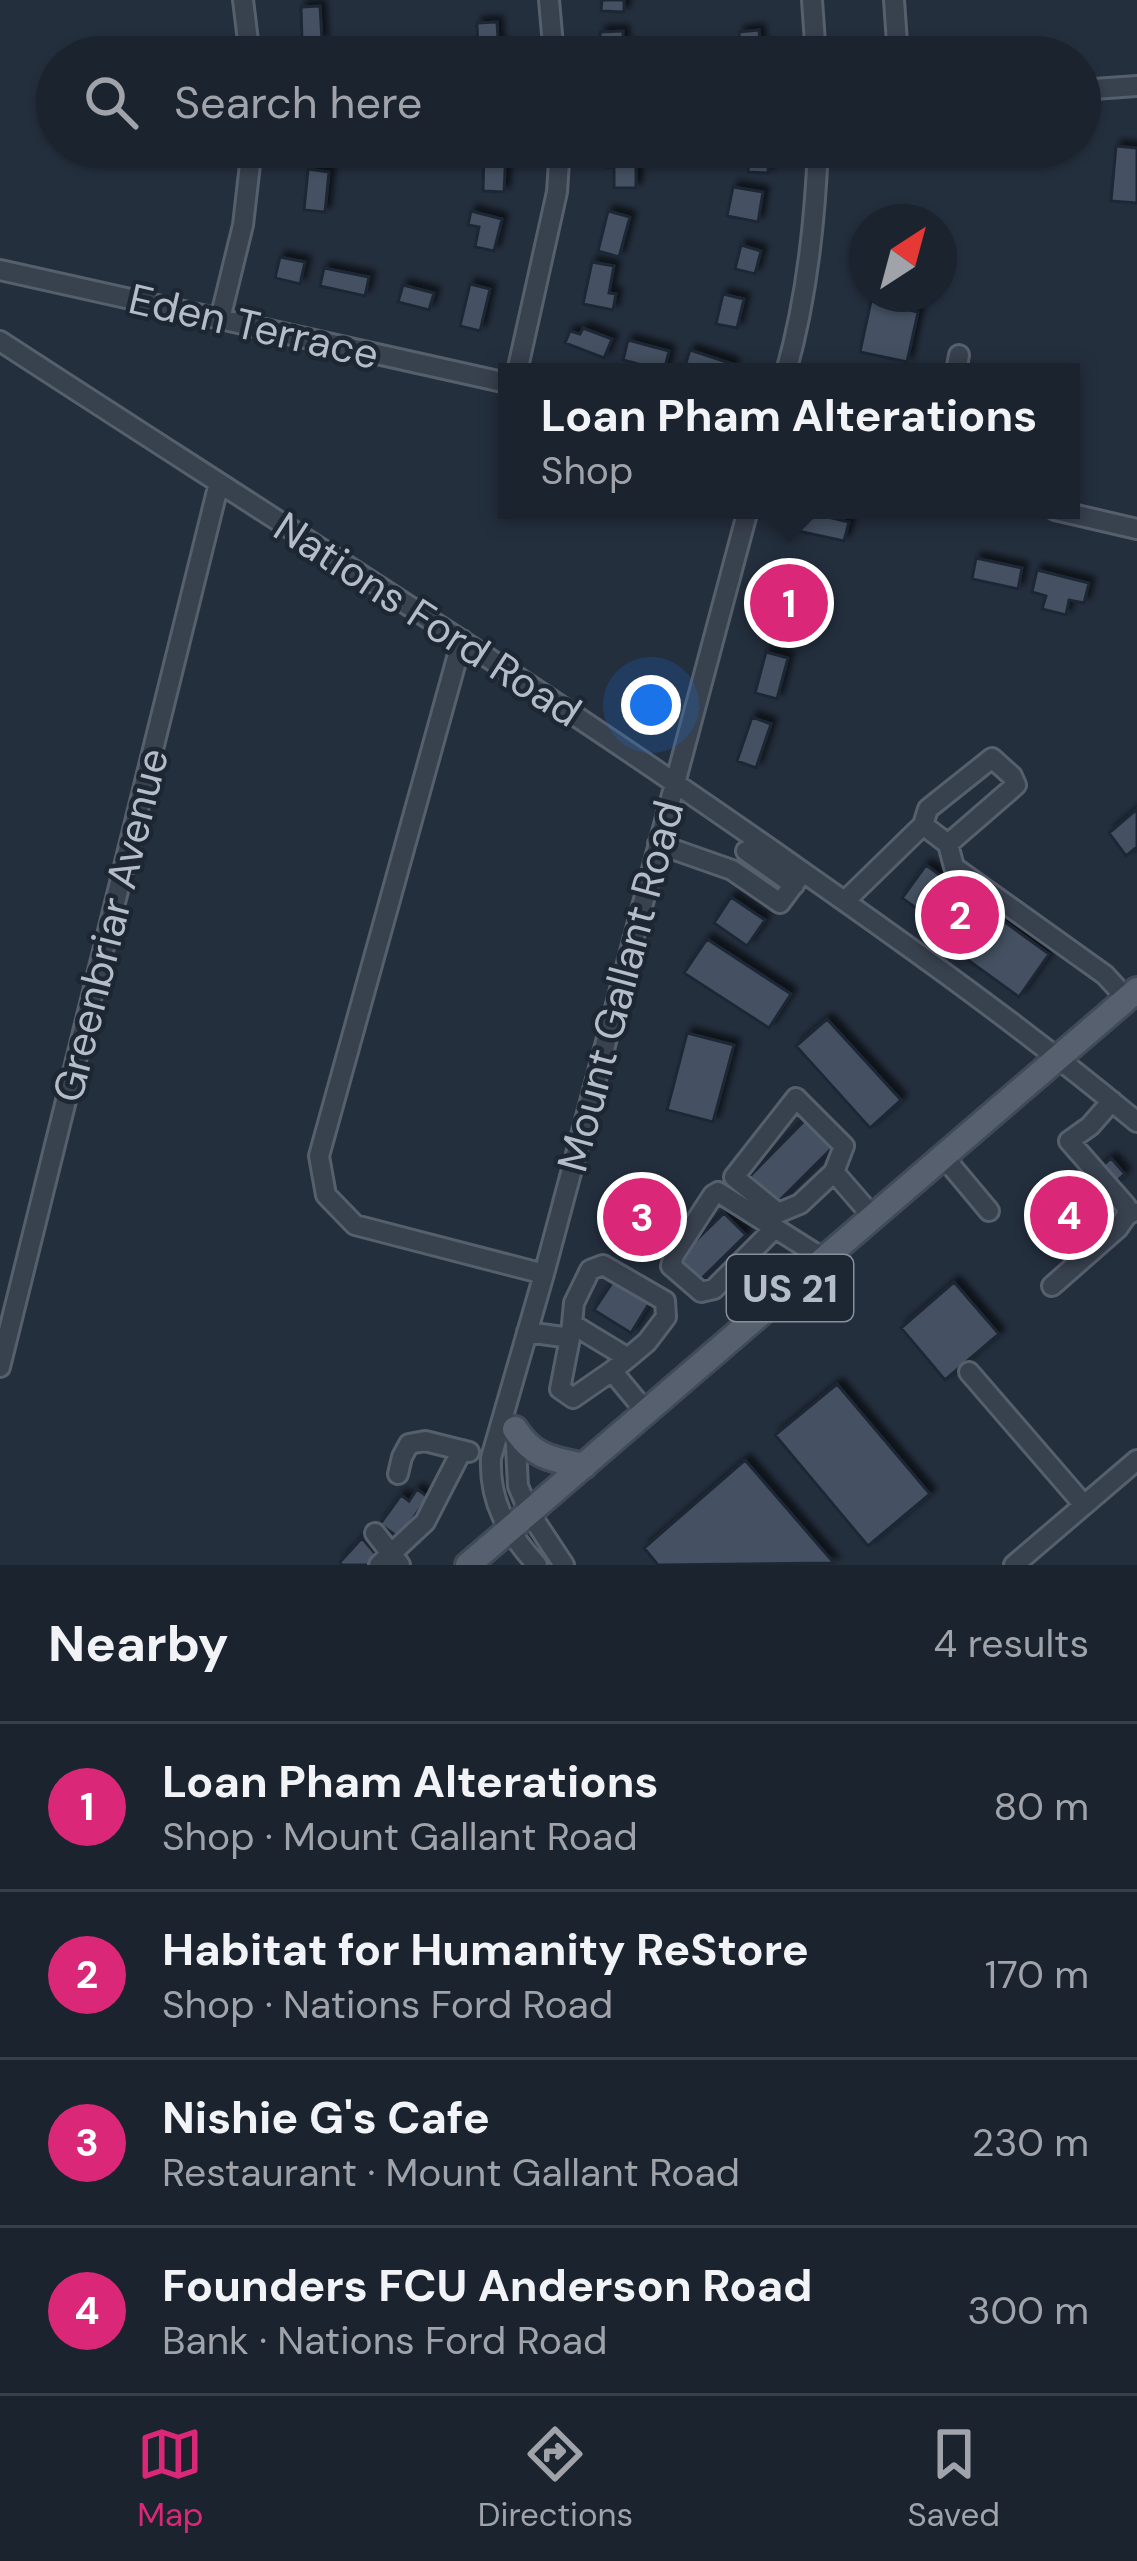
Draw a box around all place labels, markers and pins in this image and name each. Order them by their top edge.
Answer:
pin: 1 [750,558,828,648]
pin: 2 [921,870,999,960]
pin: 4 [1030,1170,1108,1260]
pin: 3 [603,1172,681,1262]

